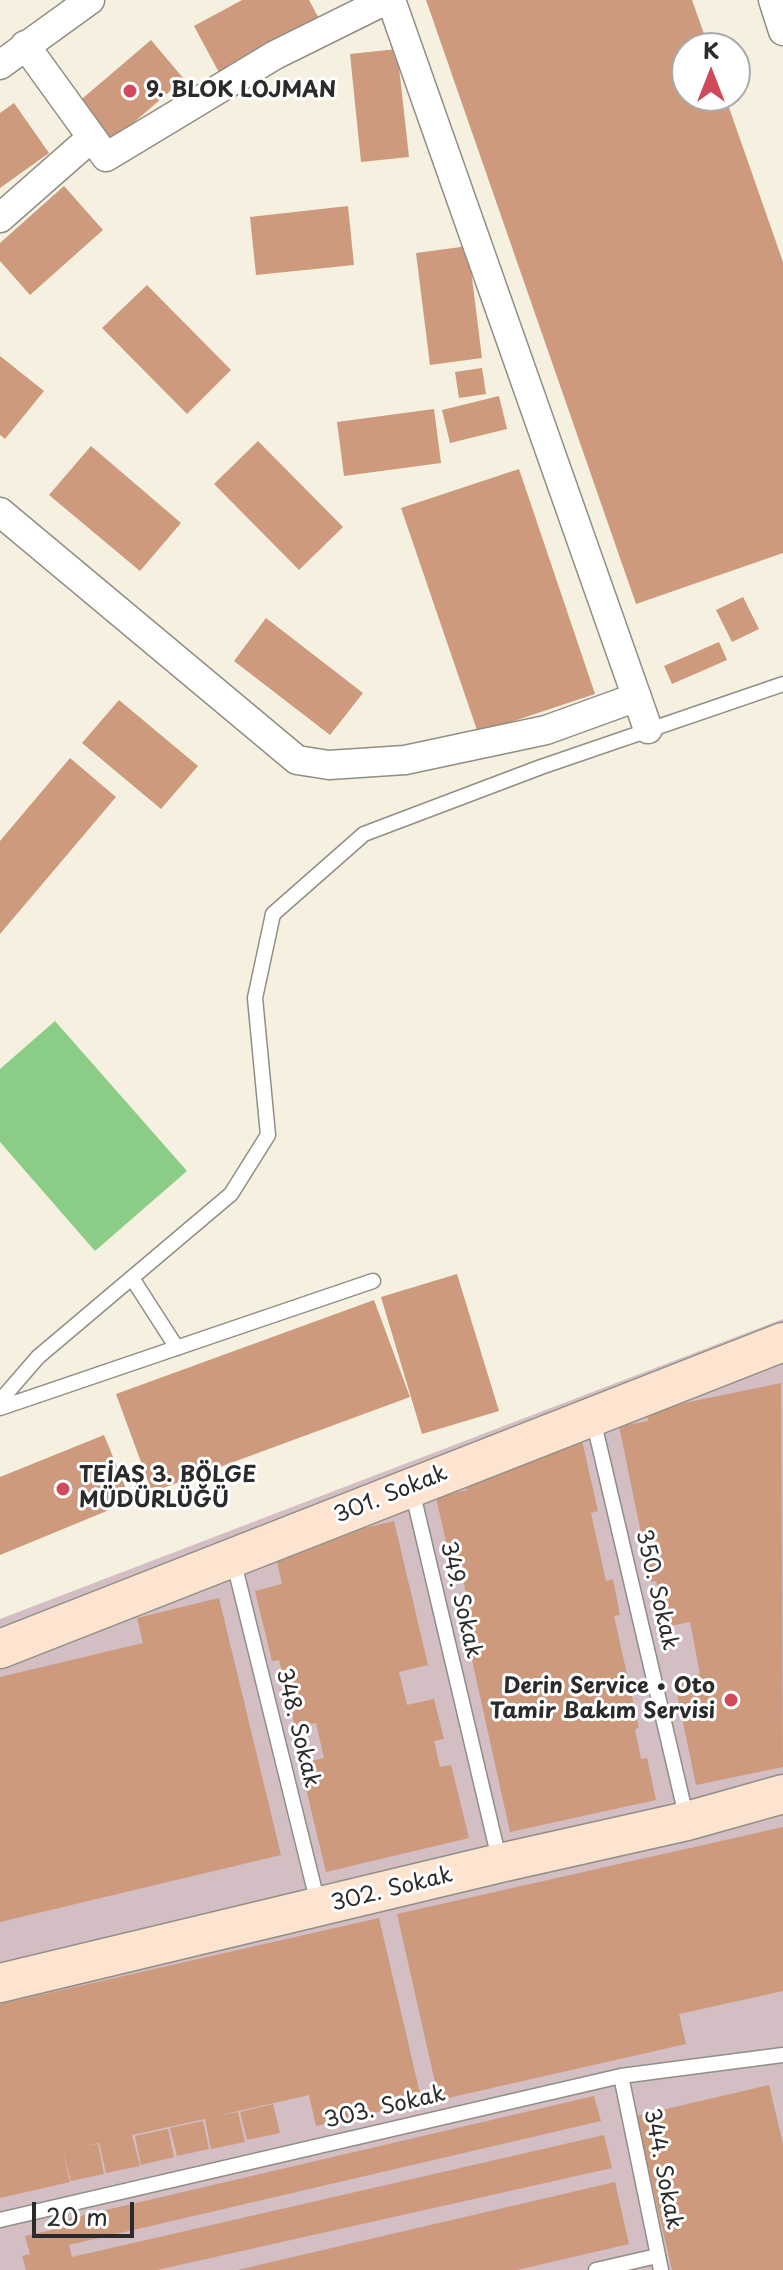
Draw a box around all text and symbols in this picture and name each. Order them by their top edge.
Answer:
north arrow [671,32,751,112]
text: K [703,33,719,66]
place label: 9. BLOK LOJMAN [146,78,336,104]
marker: 9. BLOK LOJMAN [121,82,139,100]
street label: 301. Sokak [331,1460,451,1530]
place label: TEİAŞ 3. BÖLGE MÜDÜRLÜĞÜ [79,1463,256,1514]
marker: TEİAŞ 3. BÖLGE MÜDÜRLÜĞÜ [54,1480,72,1498]
street label: 350. Sokak [629,1527,683,1653]
street label: 349. Sokak [434,1539,486,1661]
street label: 348. Sokak [269,1666,325,1790]
place label: Derin Service • Oto Tamir Bakım Servisi [490,1674,715,1726]
marker: Derin Service • Oto Tamir Bakım Servisi [722,1691,740,1709]
street label: 302. Sokak [329,1862,455,1918]
street label: 303. Sokak [322,2081,448,2135]
street label: 344. Sokak [637,2106,687,2232]
scale bar [36,2186,138,2236]
text: 20 m [46,2198,108,2234]

